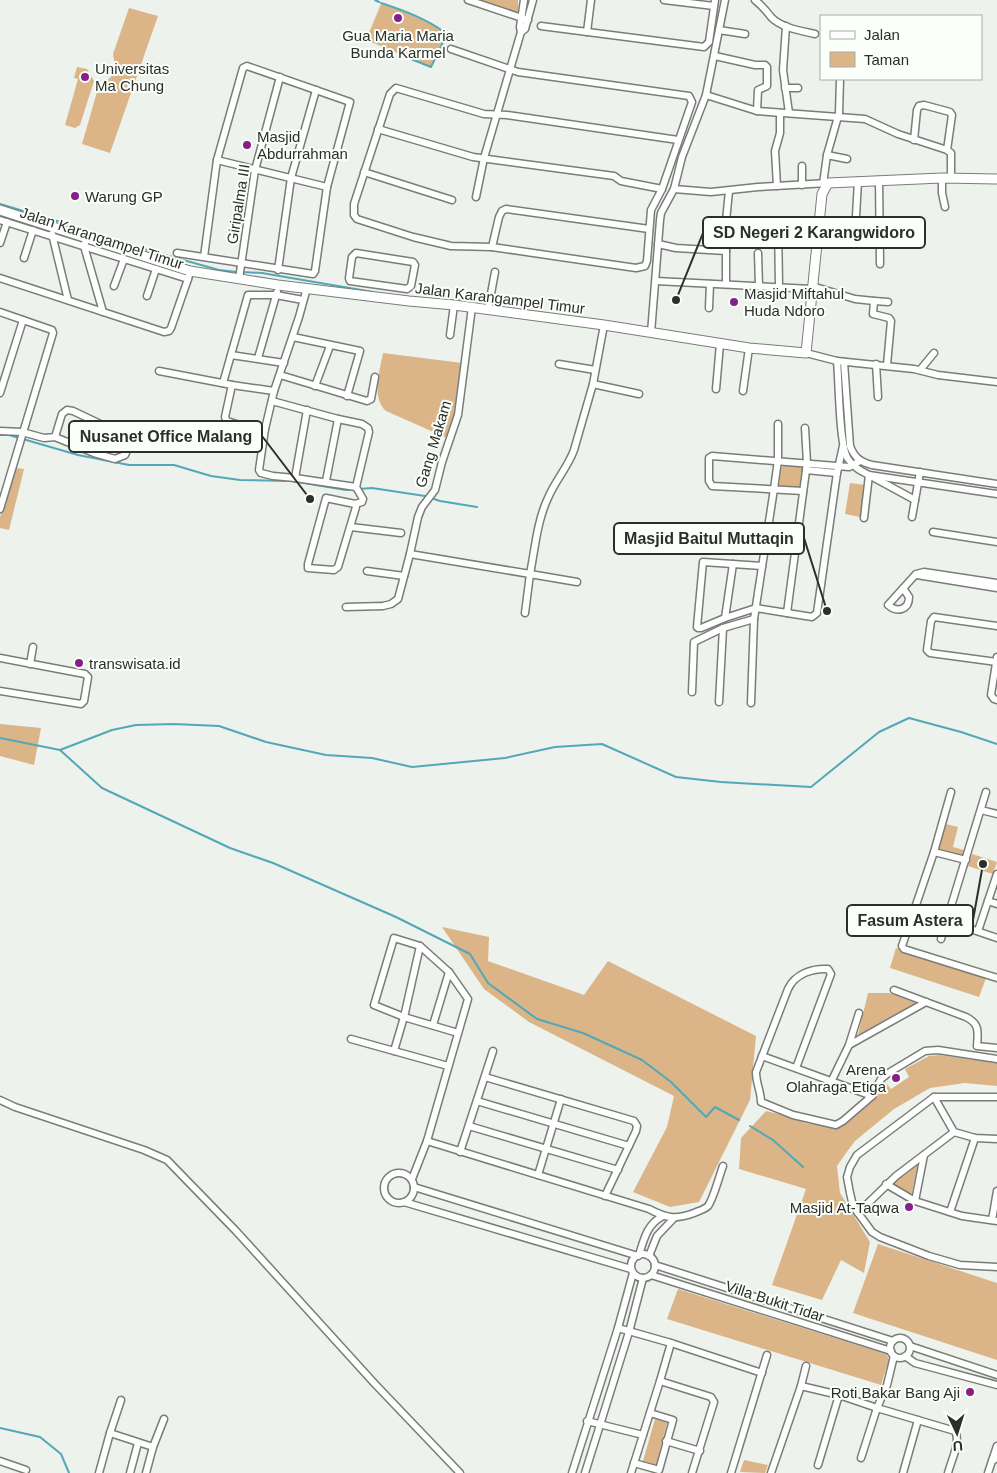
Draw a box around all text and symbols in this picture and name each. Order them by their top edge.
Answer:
marker: Gua Maria Maria Bunda Karmel [392,12,404,24]
legend [820,15,982,80]
text: Jalan [864,26,900,43]
place label: Gua Maria Maria Bunda Karmel [342,27,455,61]
text: Taman [864,51,909,68]
place label: Universitas Ma Chung [95,60,169,94]
marker: Universitas Ma Chung [79,71,91,83]
place label: Masjid Abdurrahman [257,128,348,162]
marker: Masjid Abdurrahman [241,139,253,151]
street label: Giripalma III [223,163,253,245]
place label: Warung GP [85,188,163,205]
marker: Warung GP [69,190,81,202]
street label: Jalan Karangampel Timur [18,204,186,272]
callout: SD Negeri 2 Karangwidoro [703,217,925,248]
text: SD Negeri 2 Karangwidoro [713,224,915,241]
street label: Jalan Karangampel Timur [414,279,586,317]
place label: Masjid Miftahul Huda Ndoro [744,285,844,319]
marker: Masjid Miftahul Huda Ndoro [728,296,740,308]
street label: Gang Makam [412,398,454,490]
callout: Nusanet Office Malang [69,421,262,452]
text: Nusanet Office Malang [80,428,252,445]
callout: Masjid Baitul Muttaqin [614,523,804,554]
text: Masjid Baitul Muttaqin [624,530,794,547]
place label: transwisata.id [89,655,181,672]
marker: transwisata.id [73,657,85,669]
callout: Fasum Astera [847,905,973,936]
text: Fasum Astera [857,912,963,929]
place label: Arena Olahraga Etiga [786,1061,887,1095]
marker: Arena Olahraga Etiga [890,1072,902,1084]
place label: Masjid At-Taqwa [790,1199,900,1216]
marker: Masjid At-Taqwa [903,1201,915,1213]
street label: Villa Bukit Tidar [723,1277,827,1325]
place label: Roti Bakar Bang Aji [831,1384,960,1401]
marker: Roti Bakar Bang Aji [964,1386,976,1398]
north arrow [932,1408,982,1458]
text: U [952,1438,964,1454]

